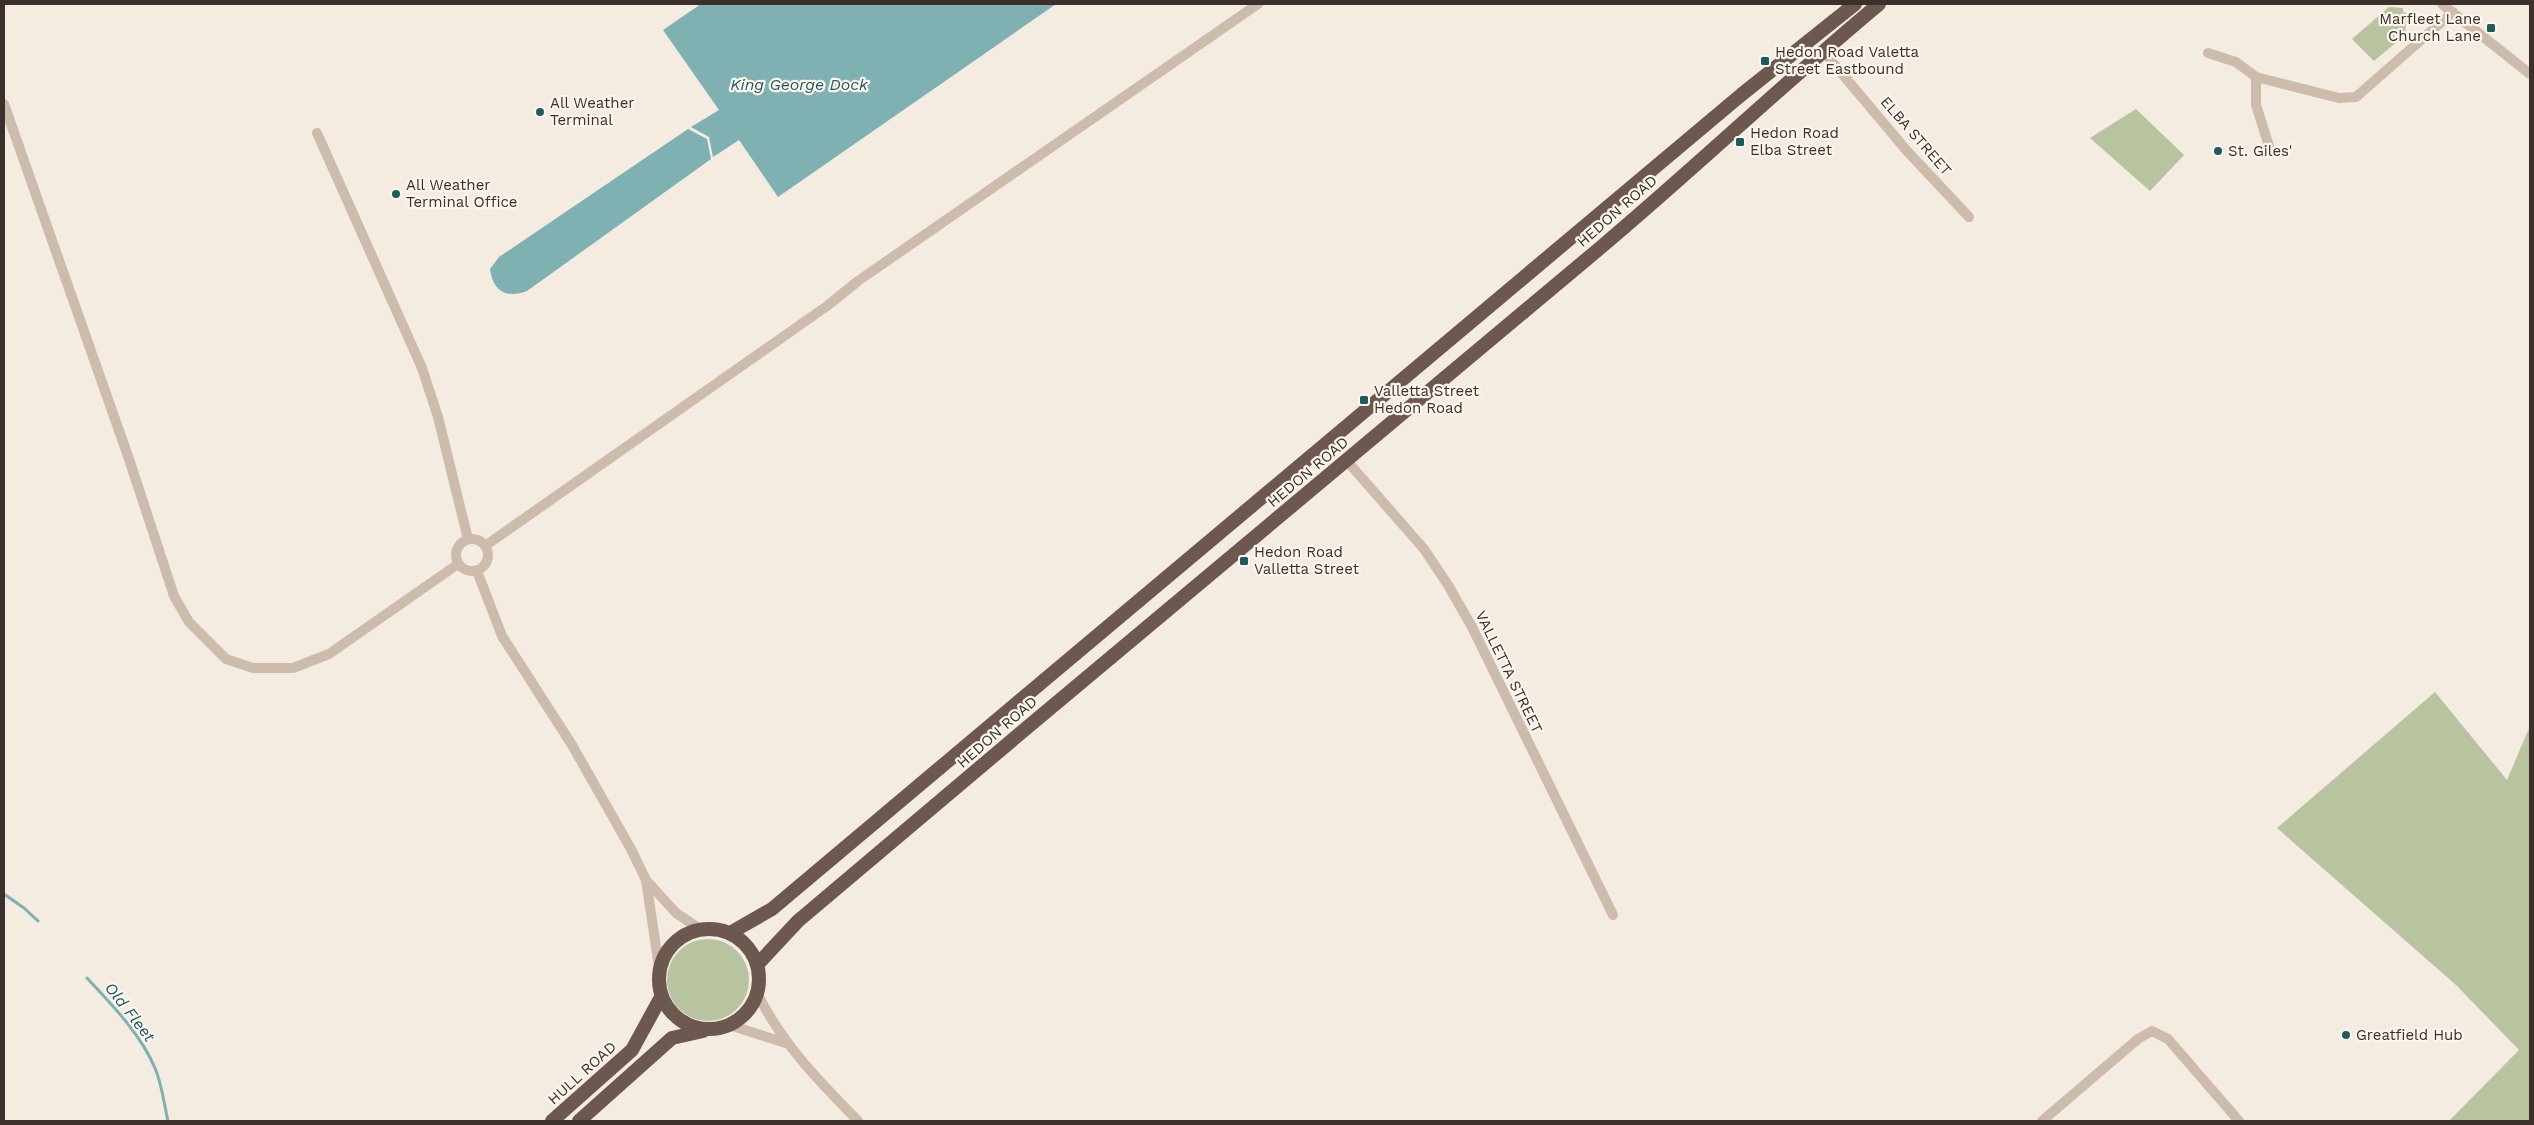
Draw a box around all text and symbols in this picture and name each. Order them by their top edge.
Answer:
place label: Marfleet Lane Church Lane [2379,10,2481,45]
marker: Marfleet Lane Church Lane [2485,22,2497,34]
place label: Hedon Road Valetta Street Eastbound [1775,43,1920,78]
marker: Hedon Road Valetta Street Eastbound [1759,55,1771,67]
water label: King George Dock [730,75,869,94]
street label: ELBA STREET [1877,93,1955,179]
place label: All Weather Terminal [550,94,634,129]
marker: All Weather Terminal [534,106,546,118]
place label: Hedon Road Elba Street [1750,124,1839,159]
marker: Hedon Road Elba Street [1734,136,1746,148]
place label: St. Giles' [2228,142,2292,160]
marker: St. Giles' [2212,145,2224,157]
street label: HEDON ROAD [1573,171,1661,251]
place label: All Weather Terminal Office [406,176,517,211]
marker: All Weather Terminal Office [390,188,402,200]
place label: Valletta Street Hedon Road [1374,382,1480,417]
marker: Valletta Street Hedon Road [1358,394,1370,406]
street label: HEDON ROAD [1264,433,1352,511]
place label: Hedon Road Valletta Street [1254,543,1360,578]
marker: Hedon Road Valletta Street [1238,555,1250,567]
street label: VALLETTA STREET [1472,608,1546,736]
street label: HEDON ROAD [953,692,1041,772]
water label: Old Fleet [101,979,159,1046]
place label: Greatfield Hub [2356,1026,2463,1044]
marker: Greatfield Hub [2340,1029,2352,1041]
street label: HULL ROAD [544,1038,620,1108]

